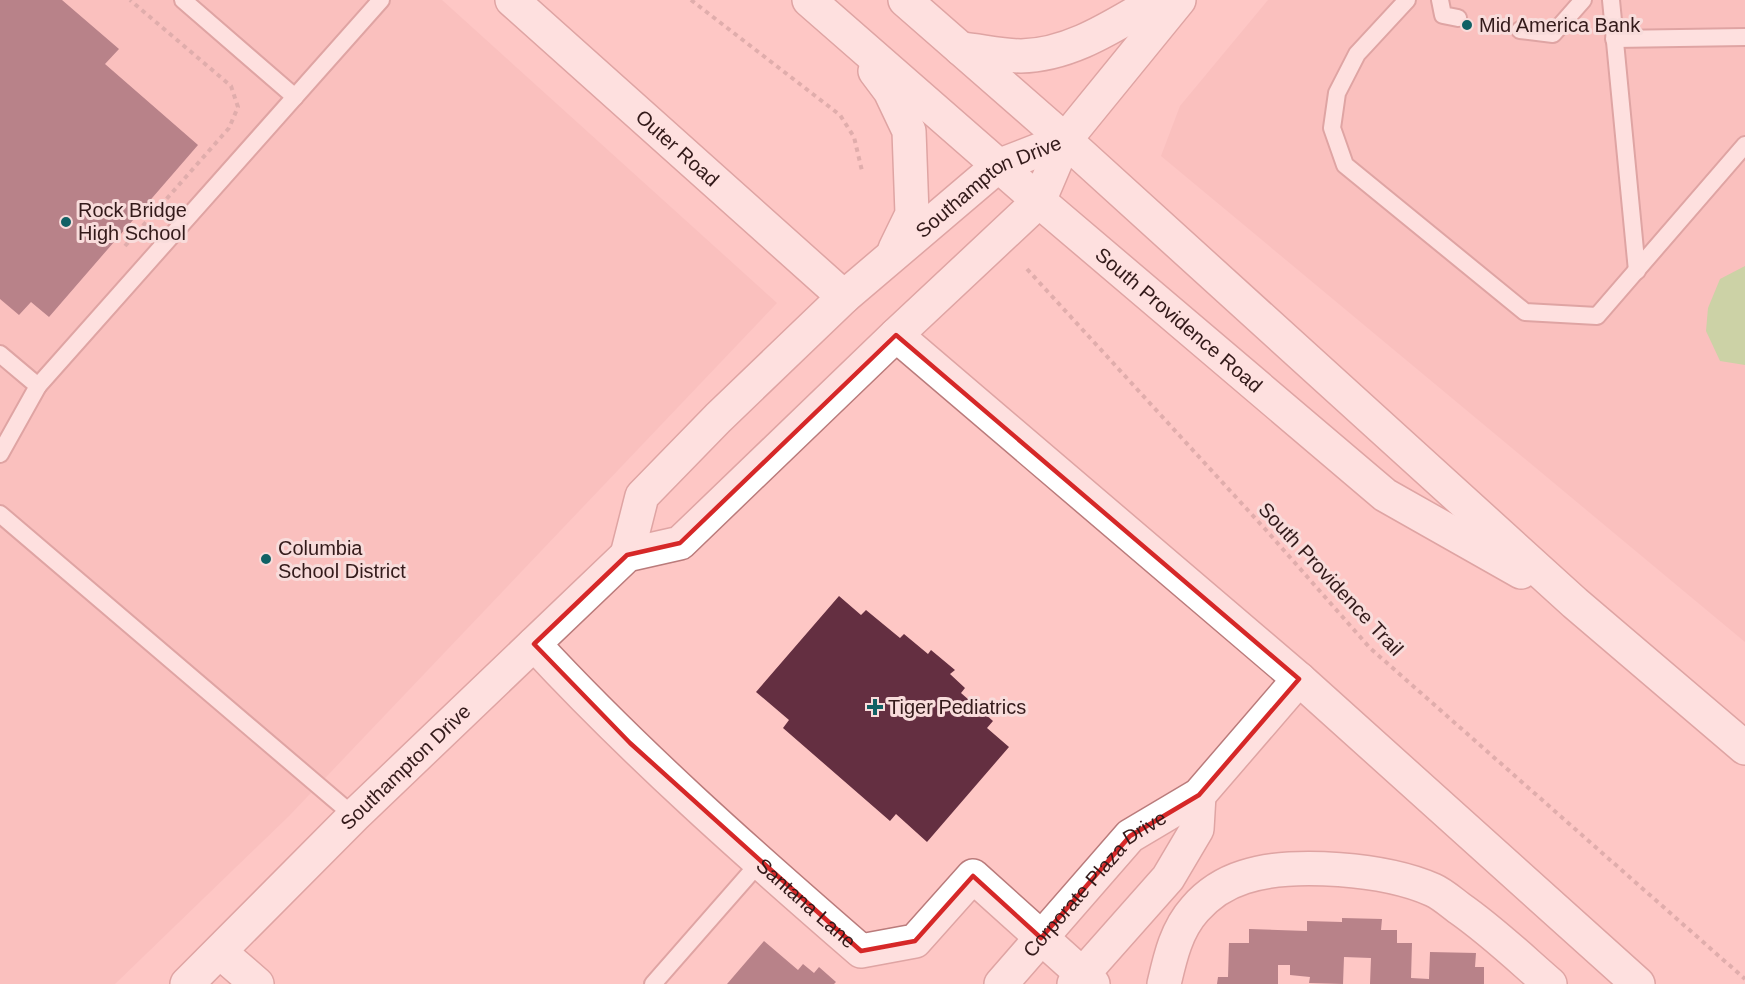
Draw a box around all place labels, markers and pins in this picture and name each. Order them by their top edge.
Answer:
place label: Mid America Bank [1479,14,1641,36]
marker: Mid America Bank [1460,18,1474,32]
place label: Rock Bridge High School [78,199,187,244]
marker: Rock Bridge High School [59,215,73,229]
place label: Columbia School District [278,537,406,582]
marker: Columbia School District [259,552,273,566]
place label: Tiger Pediatrics [888,696,1026,718]
marker: Tiger Pediatrics [866,698,884,716]

